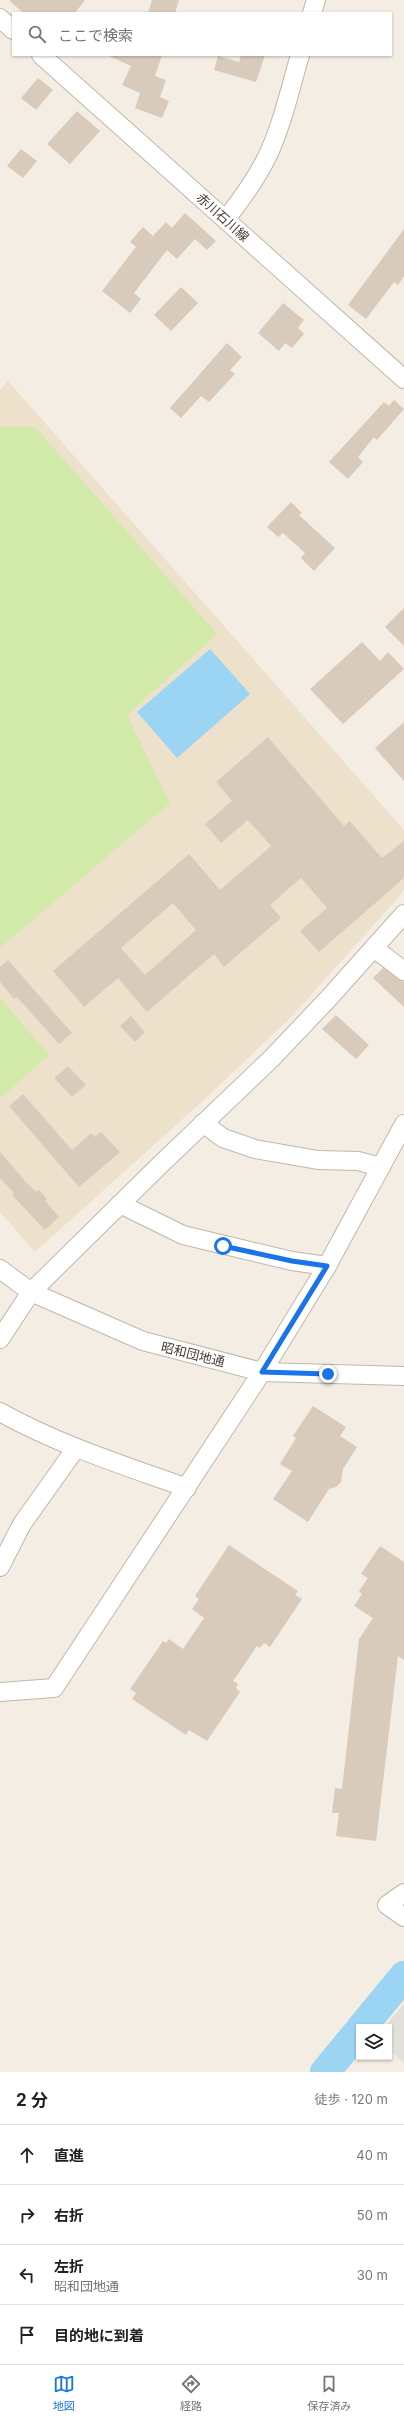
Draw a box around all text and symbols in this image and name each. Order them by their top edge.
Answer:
search box [12,12,392,56]
icon: search [26,23,48,45]
text: ここで検索 [58,26,133,45]
street label: 赤川石川線 [193,189,253,245]
route start [214,1237,232,1255]
street label: 昭和団地通 [160,1338,226,1370]
route end [319,1365,337,1383]
map controls [356,2024,392,2060]
button: layers [356,2024,392,2060]
text: 2 分 [16,2090,48,2110]
text: 徒歩 · 120 m [314,2091,388,2107]
icon: ahead [16,2144,38,2166]
text: 直進 [54,2146,84,2165]
text: 40 m [356,2147,388,2163]
icon: right [16,2204,38,2226]
text: 右折 [54,2206,84,2225]
text: 50 m [357,2207,388,2223]
text: 左折 [54,2257,84,2276]
icon: left [16,2264,38,2286]
text: 30 m [357,2267,388,2283]
text: 昭和団地通 [54,2278,119,2294]
icon: arrive [16,2324,38,2346]
text: 目的地に到着 [54,2326,144,2345]
tab: 地図 [53,2373,75,2413]
tab: 経路 [180,2373,202,2413]
tab: 保存済み [307,2373,351,2413]

